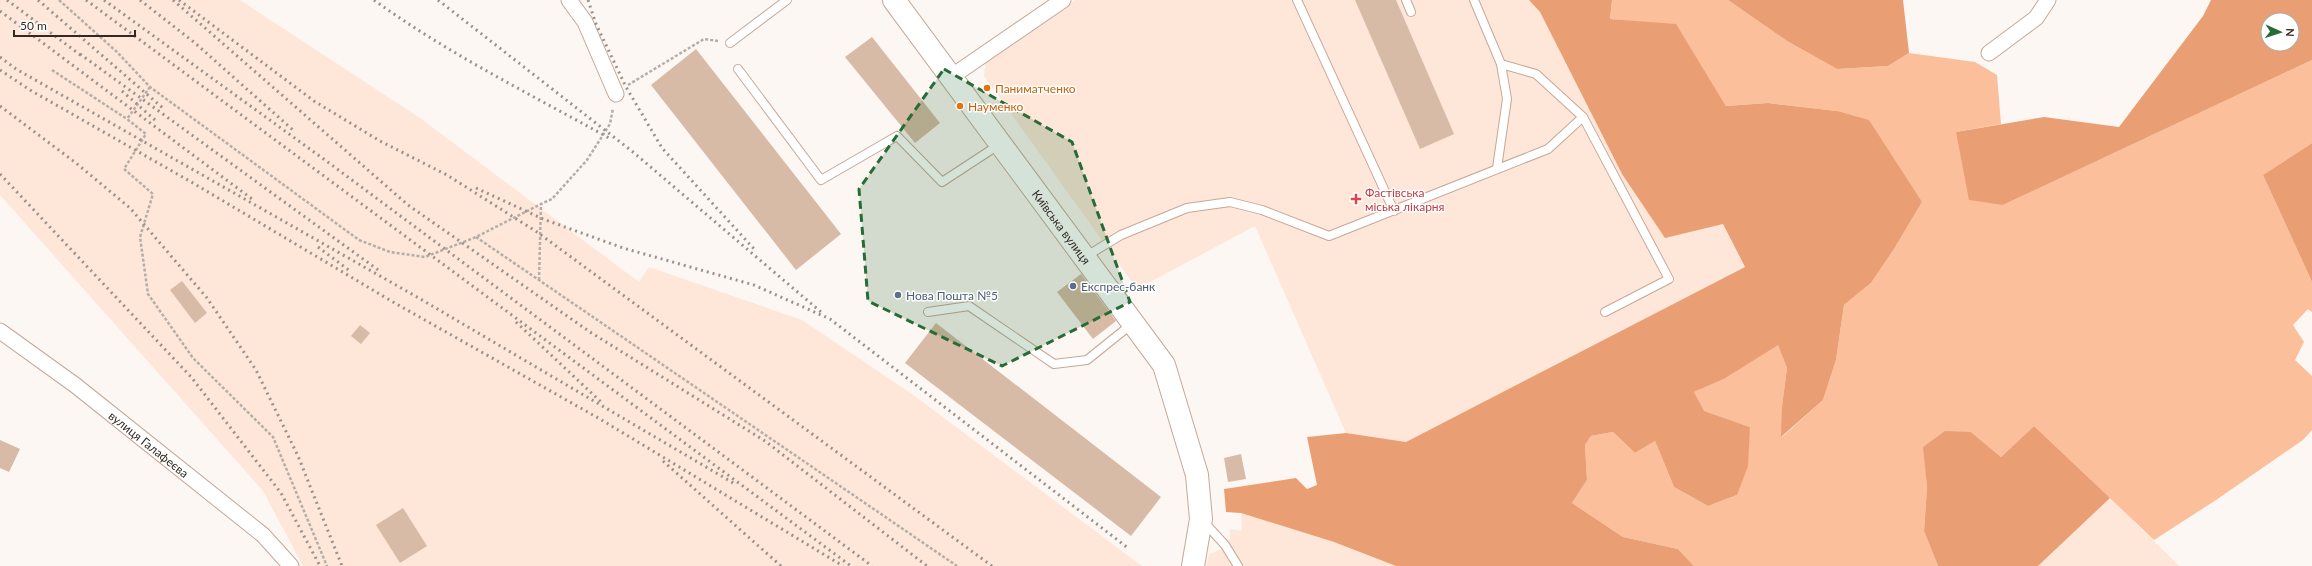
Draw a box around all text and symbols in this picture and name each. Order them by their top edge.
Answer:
scale bar [14,12,135,38]
north arrow [2260,12,2300,52]
text: 50 m [20,18,47,33]
text: N [2284,28,2297,37]
place label: Паниматченко [995,81,1076,96]
marker: Паниматченко [982,83,992,93]
place label: Науменко [968,99,1024,114]
marker: Науменко [955,101,965,111]
place label: Фастівська міська лікарня [1365,185,1445,214]
street label: Київська вулиця [1029,186,1094,267]
marker: Фастівська міська лікарня [1350,193,1362,205]
place label: Експрес-банк [1081,279,1156,294]
marker: Експрес-банк [1068,281,1078,291]
place label: Нова Пошта №5 [906,288,998,303]
marker: Нова Пошта №5 [893,290,903,300]
street label: вулиця Галафеєва [106,408,192,480]

